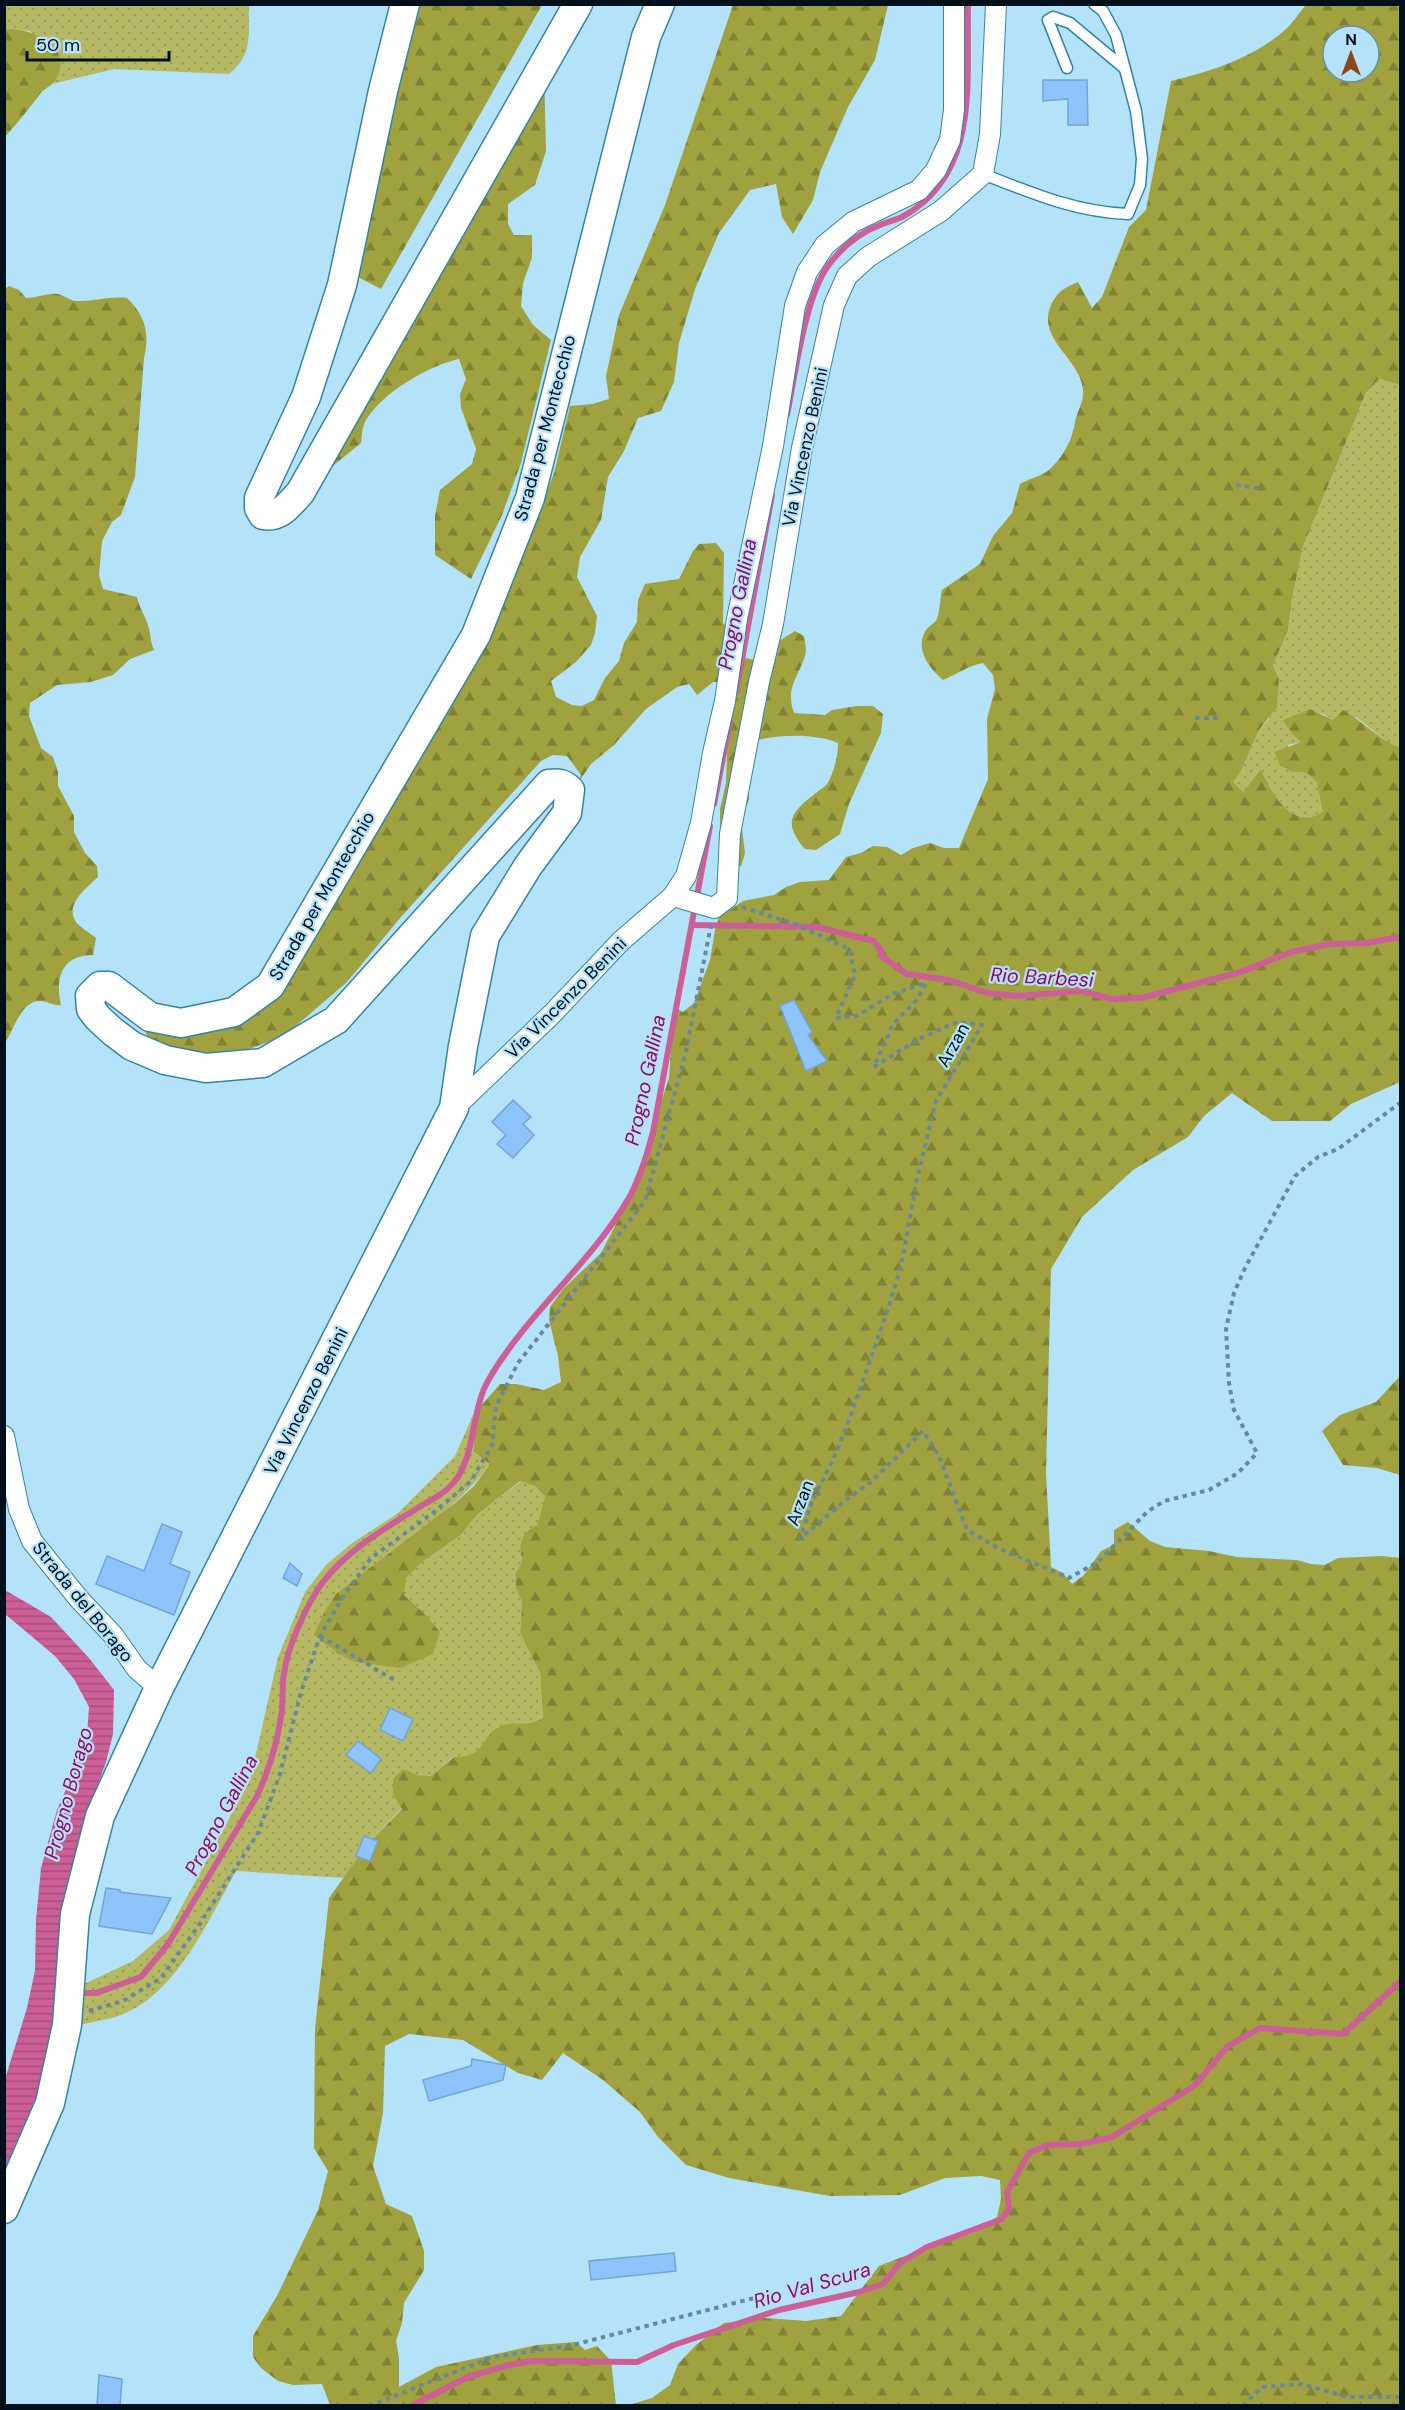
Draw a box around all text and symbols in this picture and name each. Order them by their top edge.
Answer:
scale bar [27,24,170,62]
north arrow [1321,24,1381,84]
text: N [1345,29,1357,50]
text: 50 m [36,33,80,57]
street label: Strada per Montecchio [509,332,581,524]
street label: Via Vincenzo Benini [776,365,834,529]
water label: Progno Gallina [712,536,762,672]
street label: Strada per Montecchio [264,807,380,985]
street label: Via Vincenzo Benini [500,932,632,1064]
water label: Rio Barbesi [990,961,1096,993]
water label: Progno Gallina [618,1012,672,1148]
street label: Arzan [931,1019,975,1071]
street label: Via Vincenzo Benini [258,1323,354,1479]
street label: Arzan [780,1477,820,1529]
street label: Strada del Borago [27,1537,139,1667]
water label: Progno Borago [38,1724,98,1862]
water label: Progno Gallina [178,1750,264,1880]
water label: Rio Val Scura [750,2256,874,2314]

